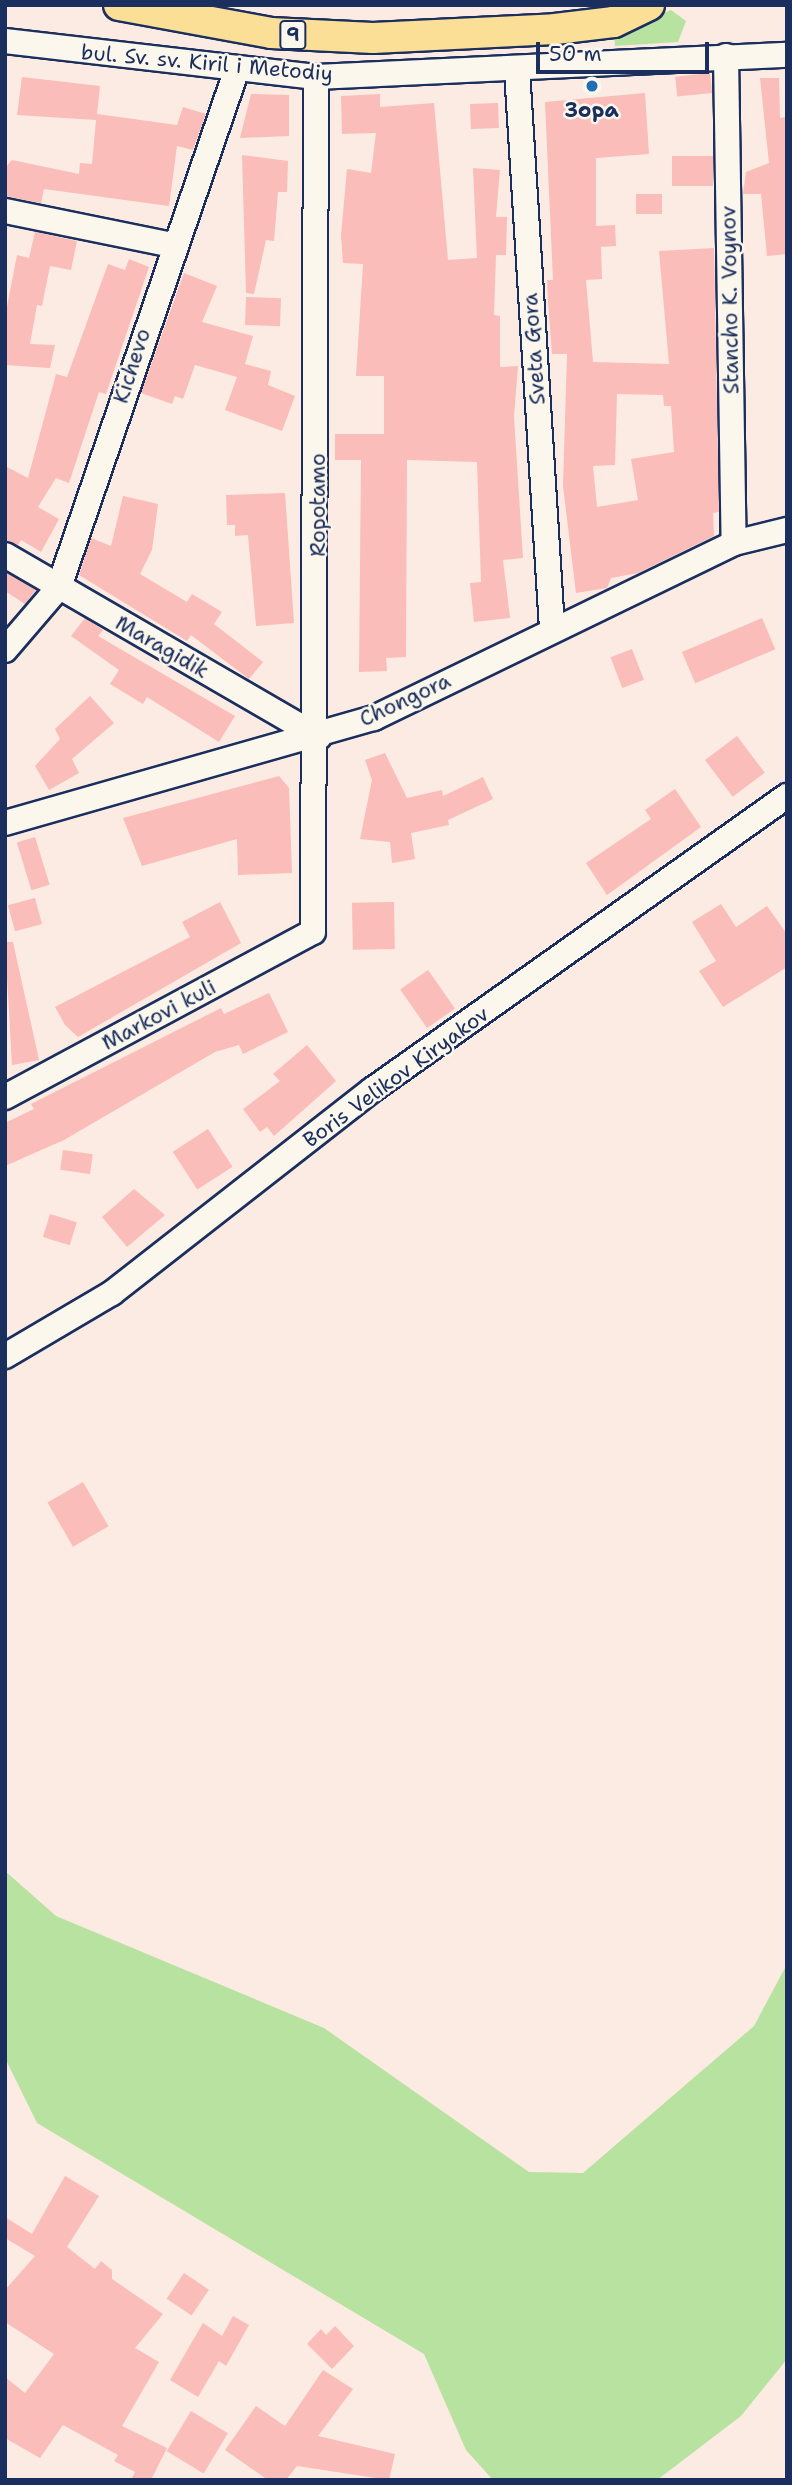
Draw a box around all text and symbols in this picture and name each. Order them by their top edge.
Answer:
road number: 9 [279,20,307,50]
scale bar [540,28,713,72]
street label: bul. Sv. sv. Kiril i Metodiy [80,39,334,87]
text: 50 m [549,40,602,68]
marker: Зора [584,78,600,94]
place label: Зора [565,97,619,123]
street label: Stancho K. Voynov [716,206,744,394]
street label: Sveta Gora [518,292,550,406]
street label: Kichevo [108,325,156,407]
street label: Ropotamo [305,453,331,557]
street label: Maragidik [111,610,213,684]
street label: Chongora [355,668,455,732]
street label: Markovi kuli [98,974,220,1056]
street label: Boris Velikov Kiryakov [298,1001,494,1153]

